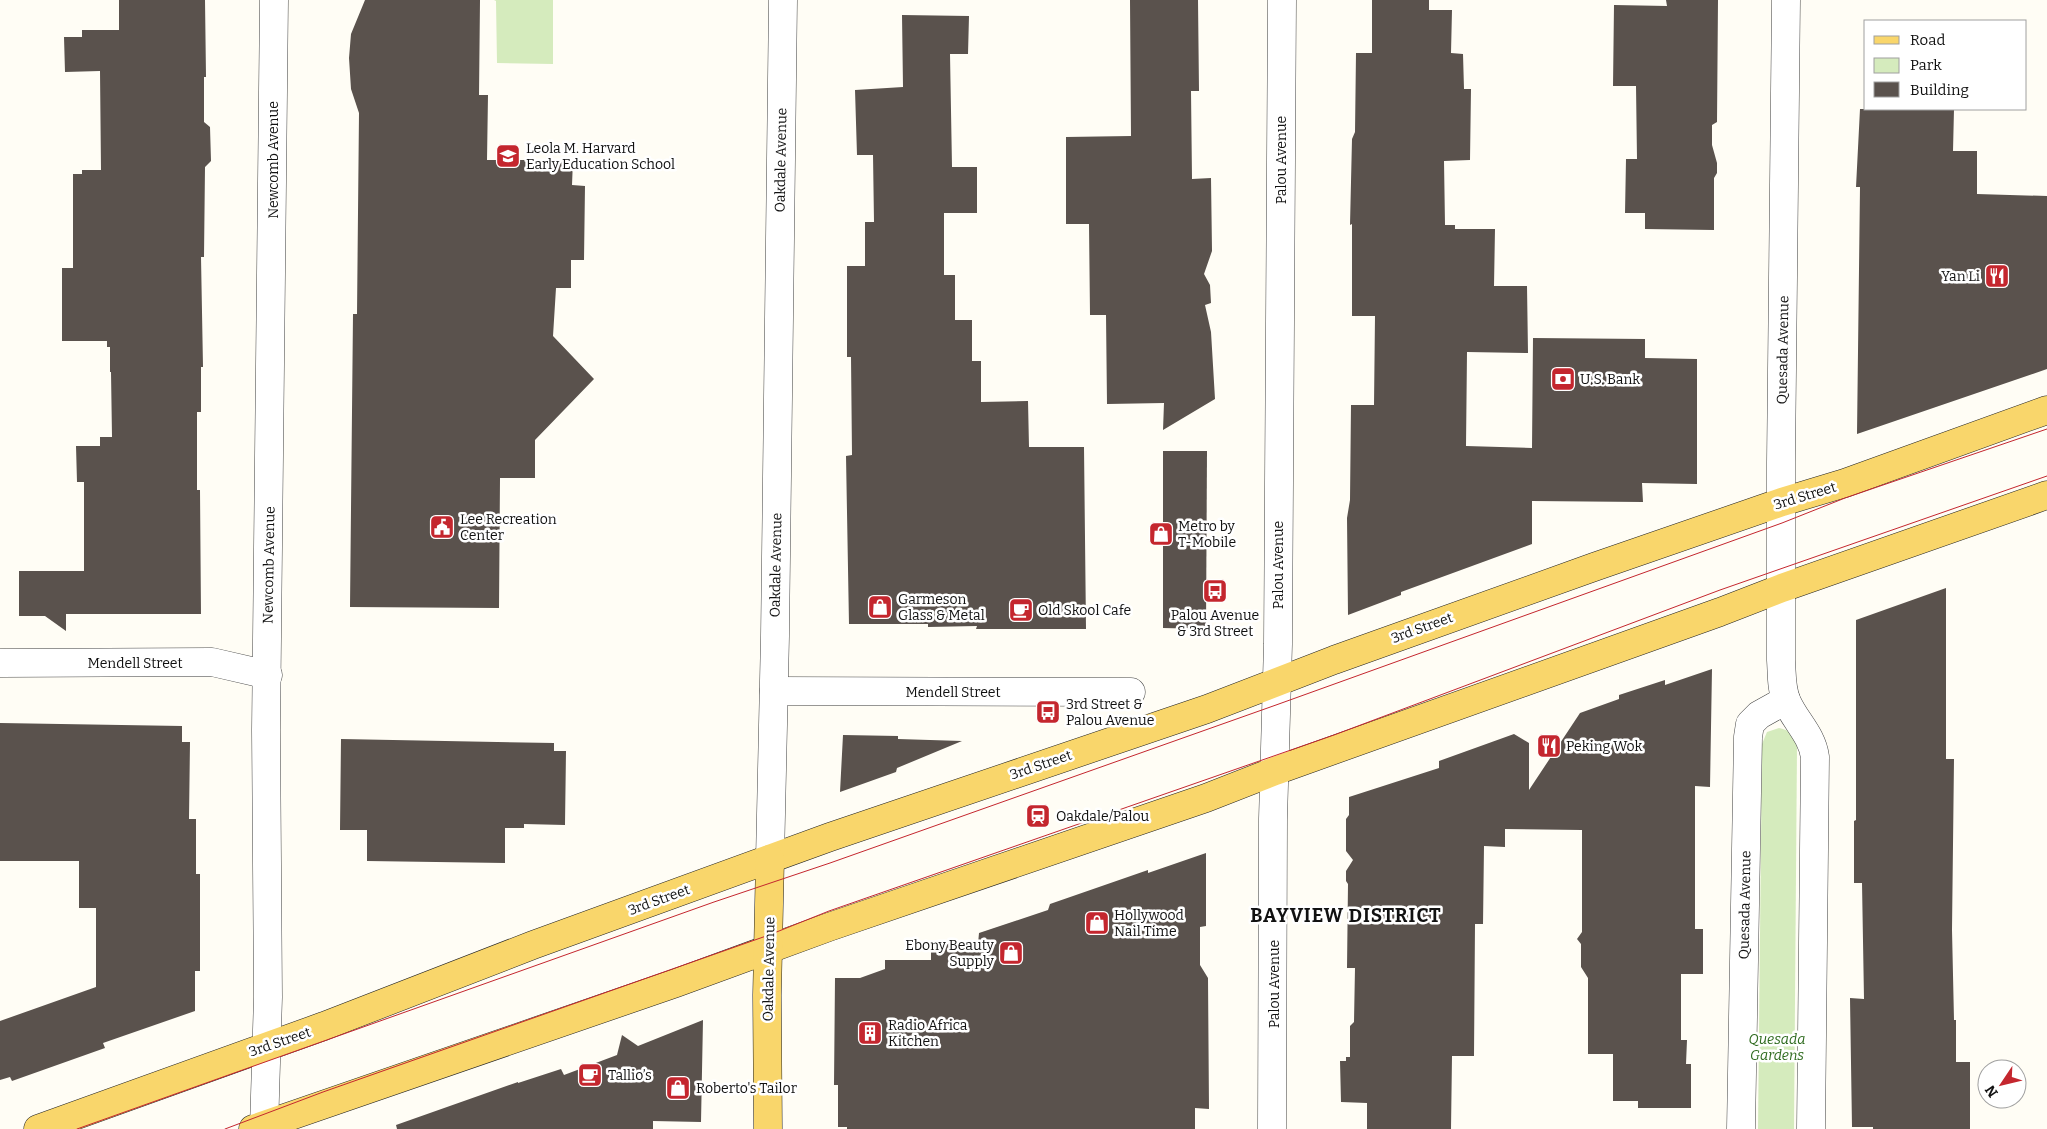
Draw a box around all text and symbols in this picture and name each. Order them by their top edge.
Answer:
legend [1864,20,2027,110]
text: Road [1910,31,1945,49]
text: Park [1910,56,1942,74]
text: Building [1910,81,1969,99]
street label: Newcomb Avenue [265,101,282,219]
street label: Oakdale Avenue [772,108,790,212]
street label: Palou Avenue [1273,116,1290,204]
place label: Leola M. Harvard Early Education School [526,140,675,173]
school or university icon: Leola M. Harvard Early Education School [495,143,521,169]
restaurant icon: Yan Li [1984,263,2010,289]
place label: Yan Li [1941,268,1980,285]
street label: Quesada Avenue [1774,295,1792,405]
bank icon: U.S. Bank [1550,366,1576,392]
place label: U.S. Bank [1580,371,1640,388]
street label: 3rd Street [1772,478,1838,514]
street label: Newcomb Avenue [259,506,279,624]
place label: Lee Recreation Center [460,511,557,544]
street label: Oakdale Avenue [767,513,785,617]
public building icon: Lee Recreation Center [429,514,455,540]
place label: Metro by T-Mobile [1178,518,1236,551]
shop icon: Metro by T-Mobile [1148,521,1174,547]
street label: Palou Avenue [1270,521,1287,609]
bus stop icon: Palou Avenue & 3rd Street [1202,578,1228,604]
place label: Garmeson Glass & Metal [898,591,985,624]
shop icon: Garmeson Glass & Metal [867,594,893,620]
cafe icon: Old Skool Cafe [1008,597,1034,623]
place label: Old Skool Cafe [1038,602,1131,619]
place label: Palou Avenue & 3rd Street [1171,607,1259,640]
street label: 3rd Street [1389,609,1455,647]
street label: Mendell Street [87,655,183,672]
street label: Mendell Street [905,684,1001,701]
place label: 3rd Street & Palou Avenue [1066,696,1154,729]
bus stop icon: 3rd Street & Palou Avenue [1035,699,1061,725]
restaurant icon: Peking Wok [1536,733,1562,759]
place label: Peking Wok [1566,738,1642,755]
street label: 3rd Street [1008,747,1074,783]
station icon: Oakdale/Palou [1025,803,1051,829]
place label: Oakdale/Palou [1056,808,1150,825]
street label: Quesada Avenue [1736,850,1754,960]
street label: 3rd Street [626,881,692,919]
district label: BAYVIEW DISTRICT [1250,904,1442,927]
place label: Hollywood Nail Time [1114,907,1184,940]
shop icon: Hollywood Nail Time [1084,910,1110,936]
street label: Oakdale Avenue [760,917,778,1021]
place label: Ebony Beauty Supply [905,937,995,970]
shop icon: Ebony Beauty Supply [998,940,1024,966]
street label: Palou Avenue [1266,940,1283,1028]
place label: Radio Africa Kitchen [888,1017,968,1050]
building icon: Radio Africa Kitchen [857,1020,883,1046]
street label: 3rd Street [247,1024,313,1060]
park label: Quesada Gardens [1749,1031,1805,1064]
north arrow [1977,1059,2027,1109]
cafe icon: Tallio’s [577,1062,603,1088]
place label: Tallio’s [608,1067,652,1084]
shop icon: Roberto's Tailor [665,1075,691,1101]
place label: Roberto's Tailor [696,1080,797,1097]
text: N [1982,1082,2002,1100]

